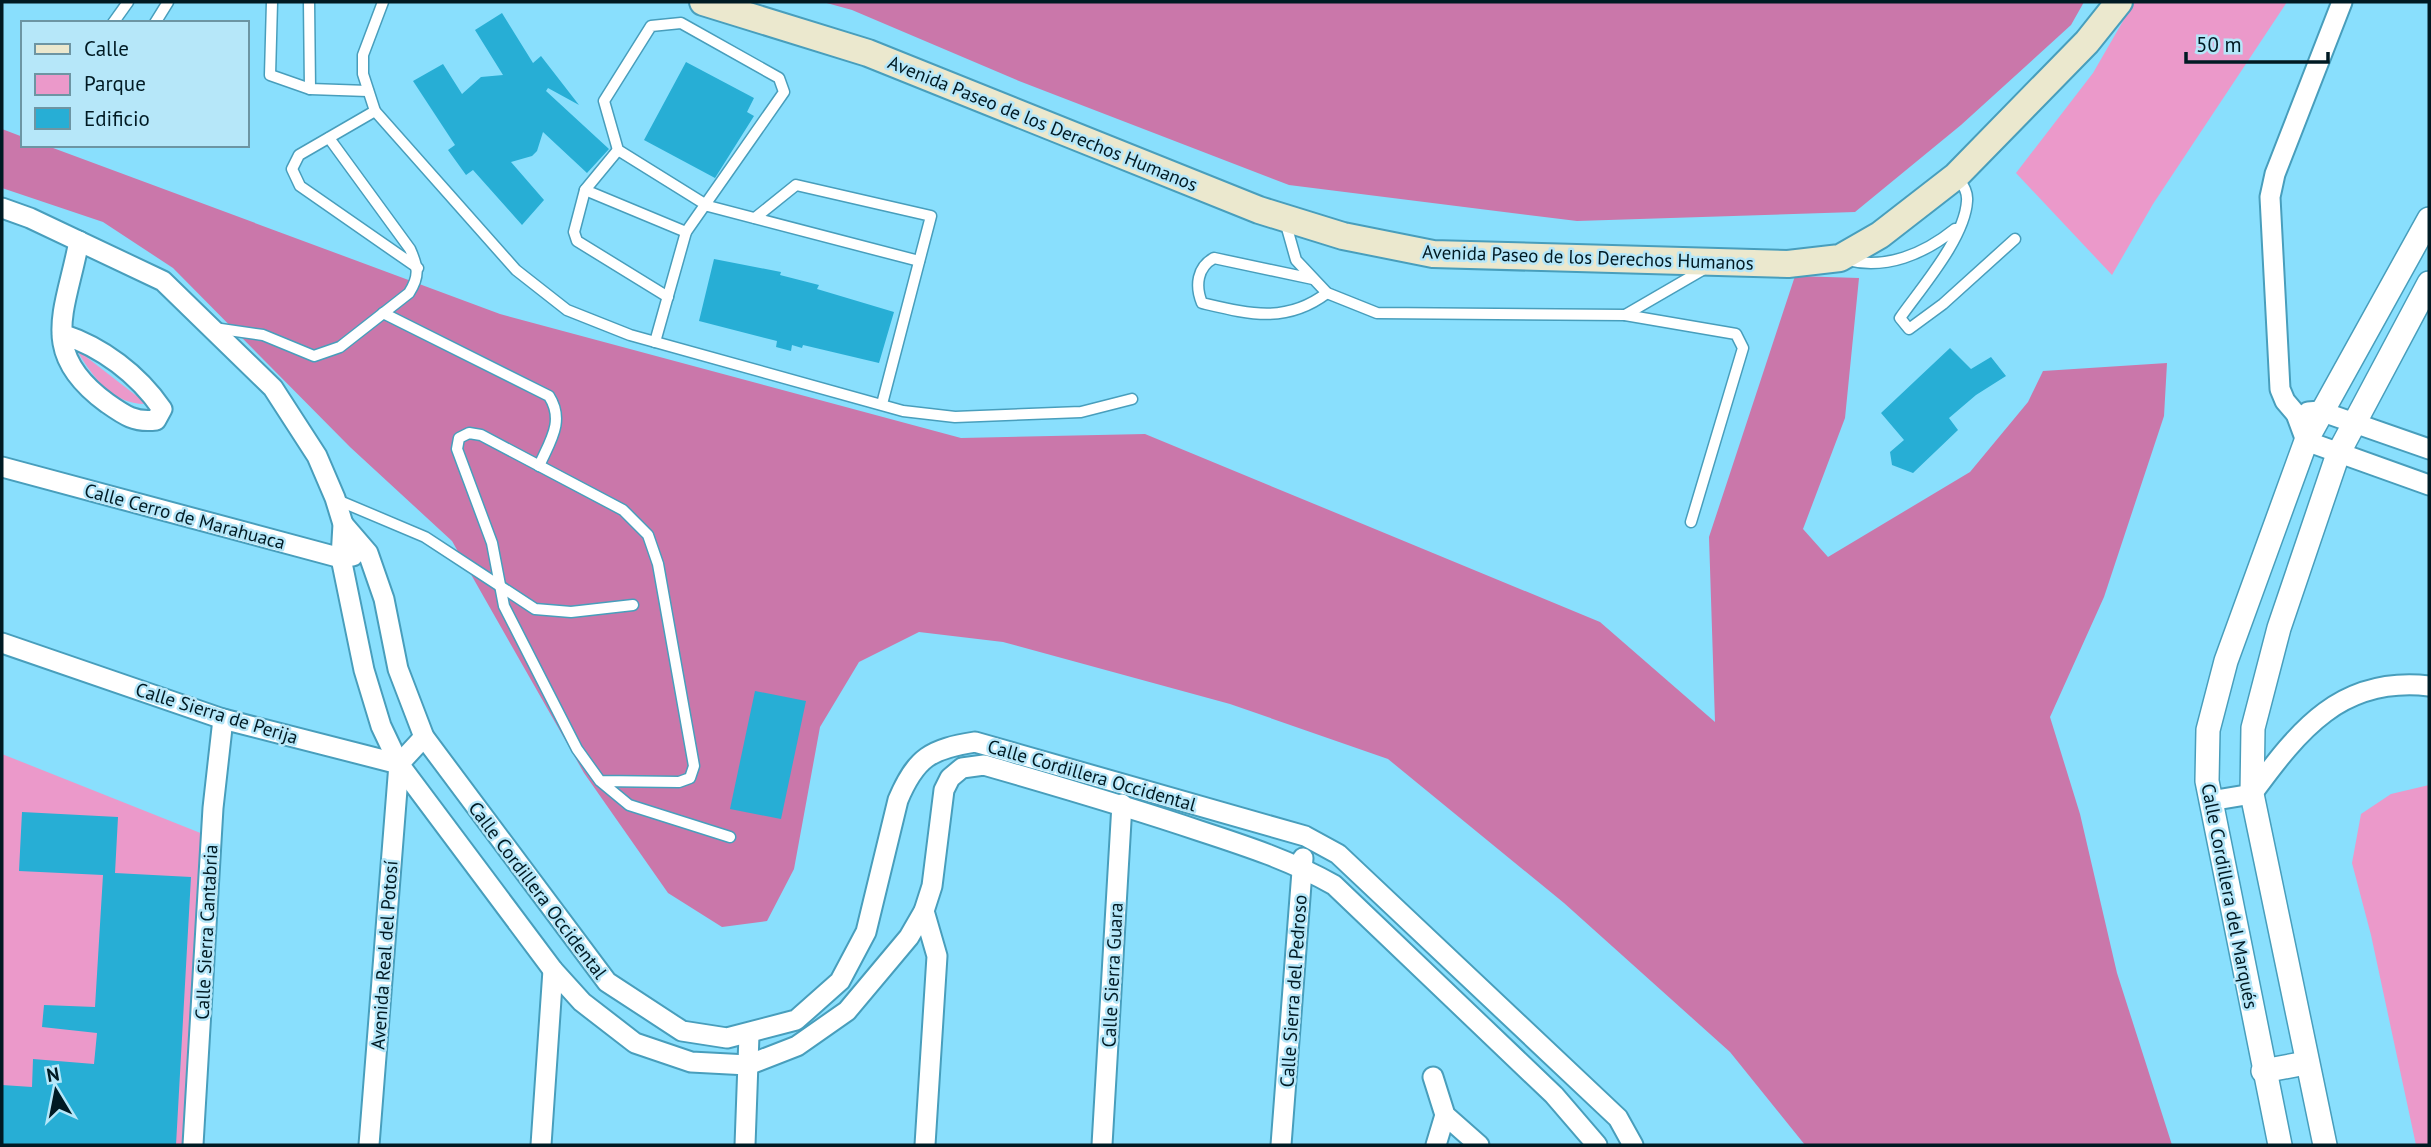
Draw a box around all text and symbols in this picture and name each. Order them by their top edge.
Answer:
legend [21,21,248,147]
scale bar [2186,21,2328,65]
text: 50 m [2196,31,2242,58]
text: Calle [84,35,129,62]
street label: Avenida Paseo de los Derechos Humanos [885,50,1201,196]
text: Parque [84,70,146,97]
text: Edificio [84,105,150,132]
street label: Avenida Paseo de los Derechos Humanos [1422,239,1754,275]
street label: Calle Cerro de Marahuaca [82,478,288,554]
street label: Calle Sierra de Perija [133,677,301,749]
street label: Calle Cordillera Occidental [985,734,1200,816]
street label: Calle Cordillera del Marqués [2196,781,2264,1011]
street label: Calle Cordillera Occidental [463,796,613,984]
street label: Calle Sierra Cantabria [189,844,223,1020]
street label: Avenida Real del Potosí [365,860,403,1050]
street label: Calle Sierra del Pedroso [1274,894,1312,1088]
street label: Calle Sierra Guara [1096,902,1128,1048]
north arrow [21,1056,91,1126]
text: N [45,1061,61,1087]

